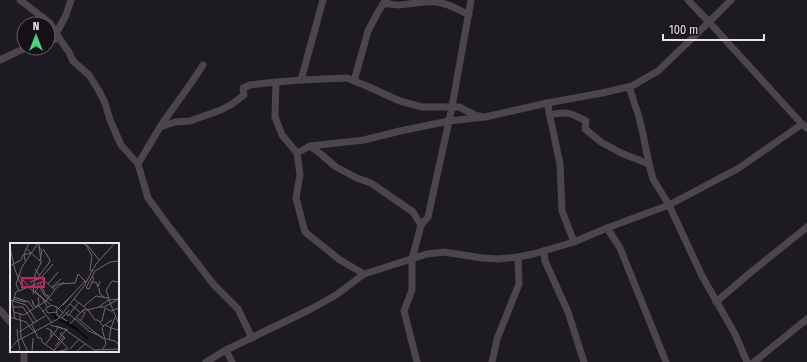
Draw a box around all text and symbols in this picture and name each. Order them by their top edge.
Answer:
north arrow [16,16,56,56]
scale bar [663,16,764,42]
text: N [33,20,39,33]
text: 100 m [669,23,698,37]
inset map [10,243,119,352]

